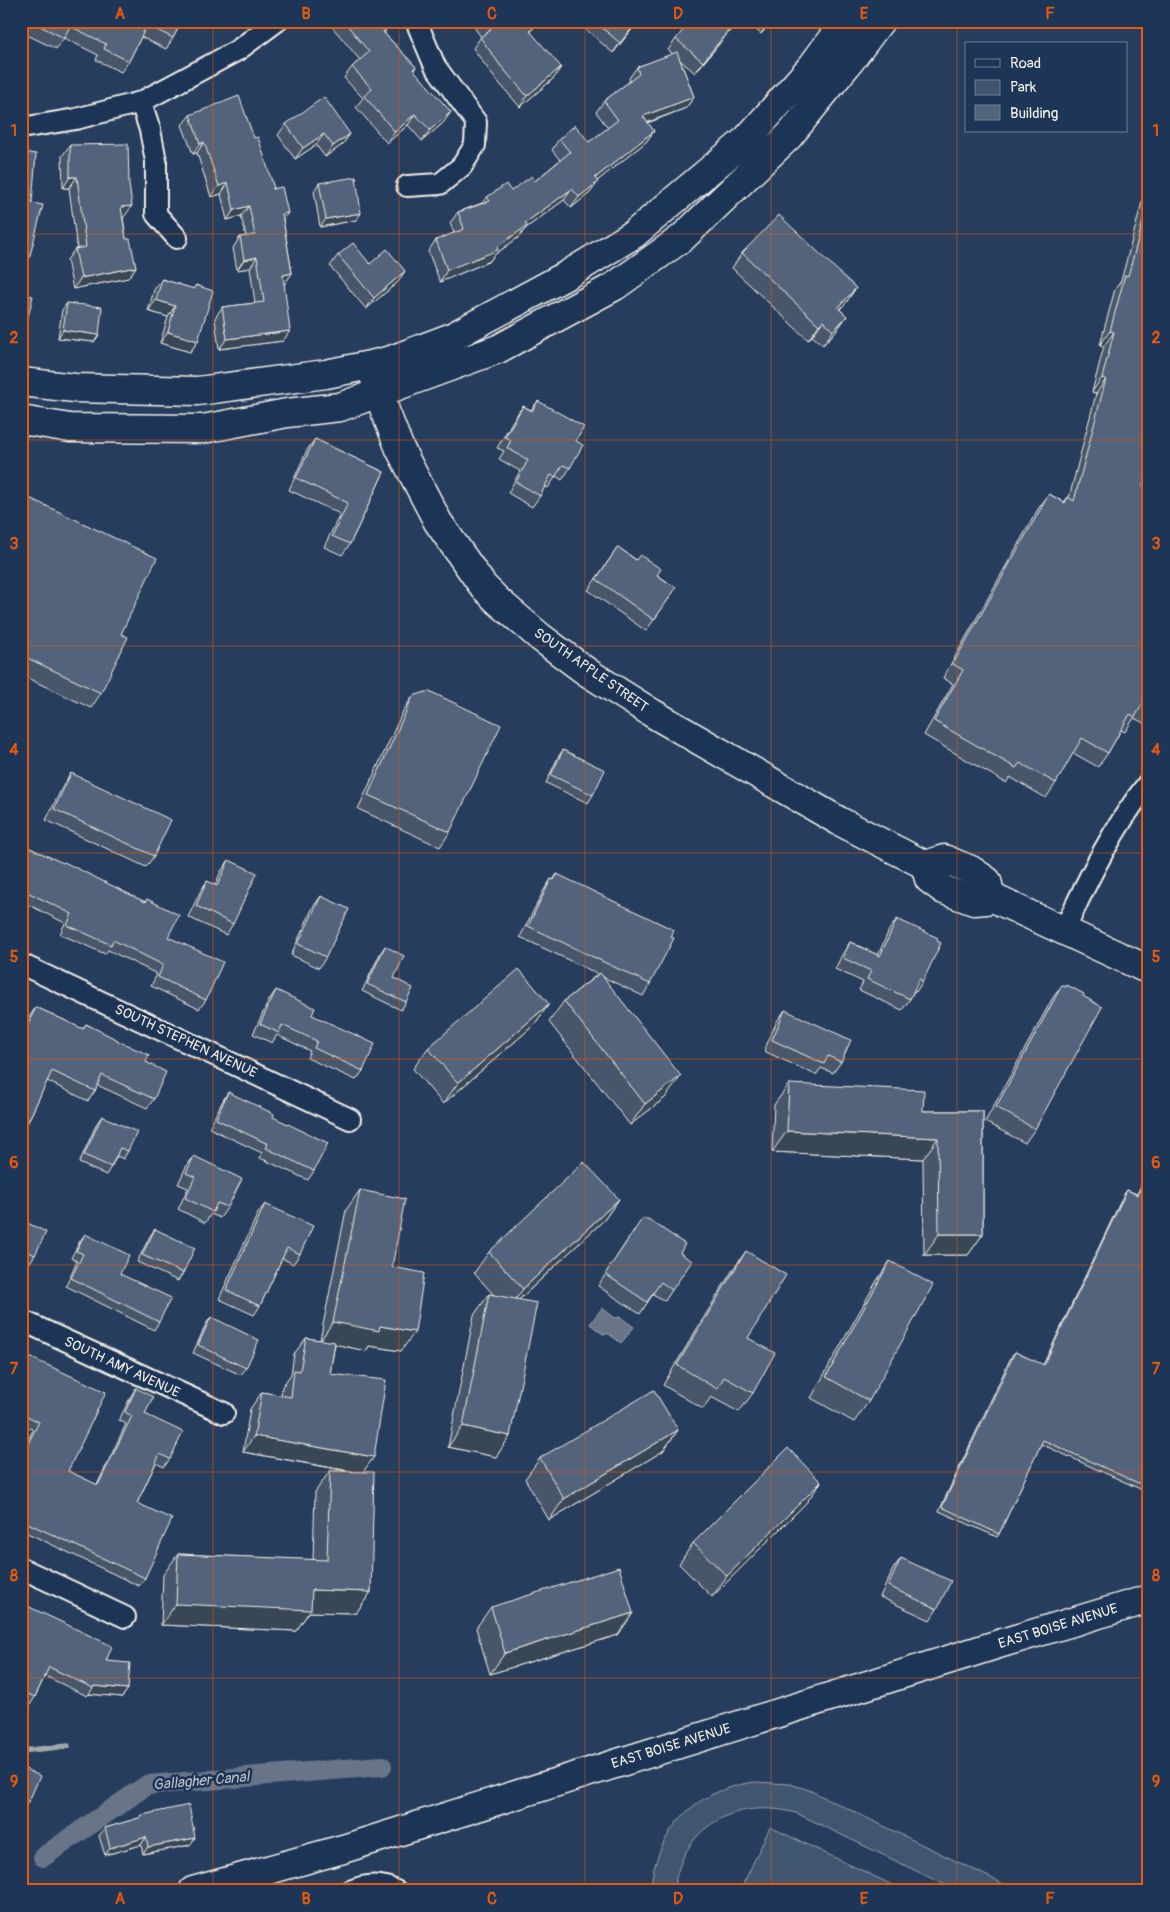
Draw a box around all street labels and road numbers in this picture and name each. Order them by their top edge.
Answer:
street label: SOUTH APPLE STREET [531,624,651,716]
street label: SOUTH STEPHEN AVENUE [112,1001,260,1081]
street label: SOUTH AMY AVENUE [62,1333,182,1401]
street label: EAST BOISE AVENUE [996,1600,1120,1652]
street label: EAST BOISE AVENUE [609,1720,733,1772]

